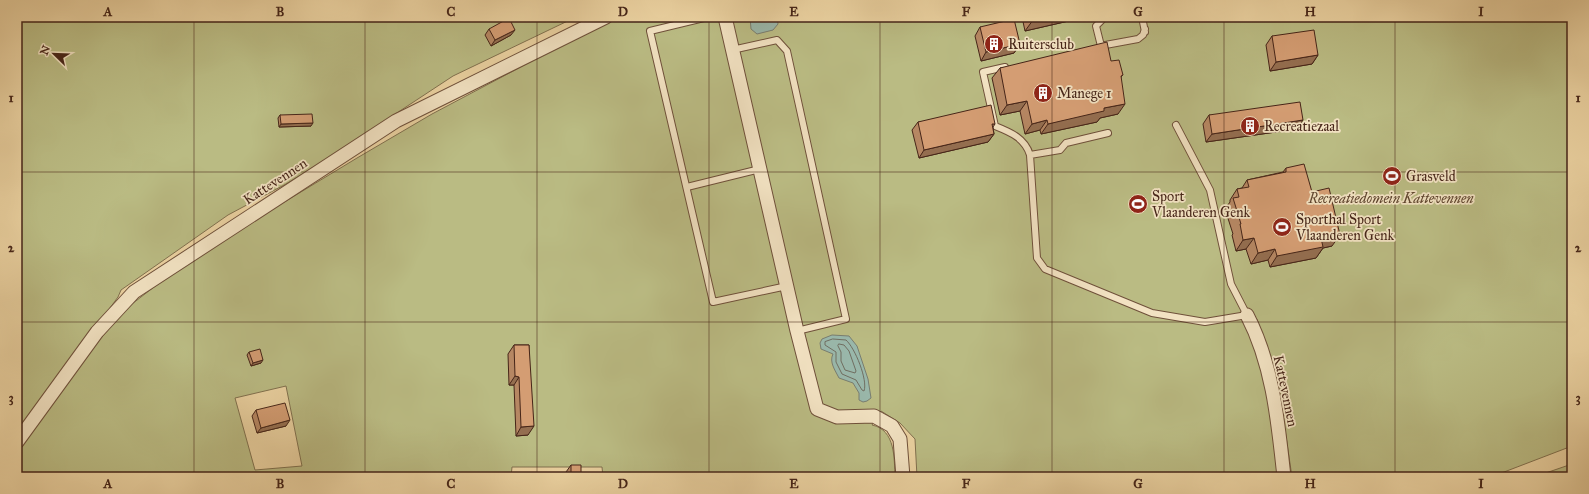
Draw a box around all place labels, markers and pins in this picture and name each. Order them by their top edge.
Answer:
building icon: Ruitersclub [983,33,1005,55]
place label: Ruitersclub [1008,36,1074,53]
building icon: Manege 1 [1032,82,1054,104]
place label: Manege 1 [1057,85,1112,102]
building icon: Recreatiezaal [1239,115,1261,137]
place label: Recreatiezaal [1264,118,1339,135]
sports icon: Grasveld [1381,165,1403,187]
place label: Grasveld [1406,168,1456,185]
place label: Sport Vlaanderen Genk [1151,188,1251,221]
sports icon: Sport Vlaanderen Genk [1127,193,1149,215]
place label: Sporthal Sport Vlaanderen Genk [1295,211,1395,244]
sports icon: Sporthal Sport Vlaanderen Genk [1271,216,1293,238]

